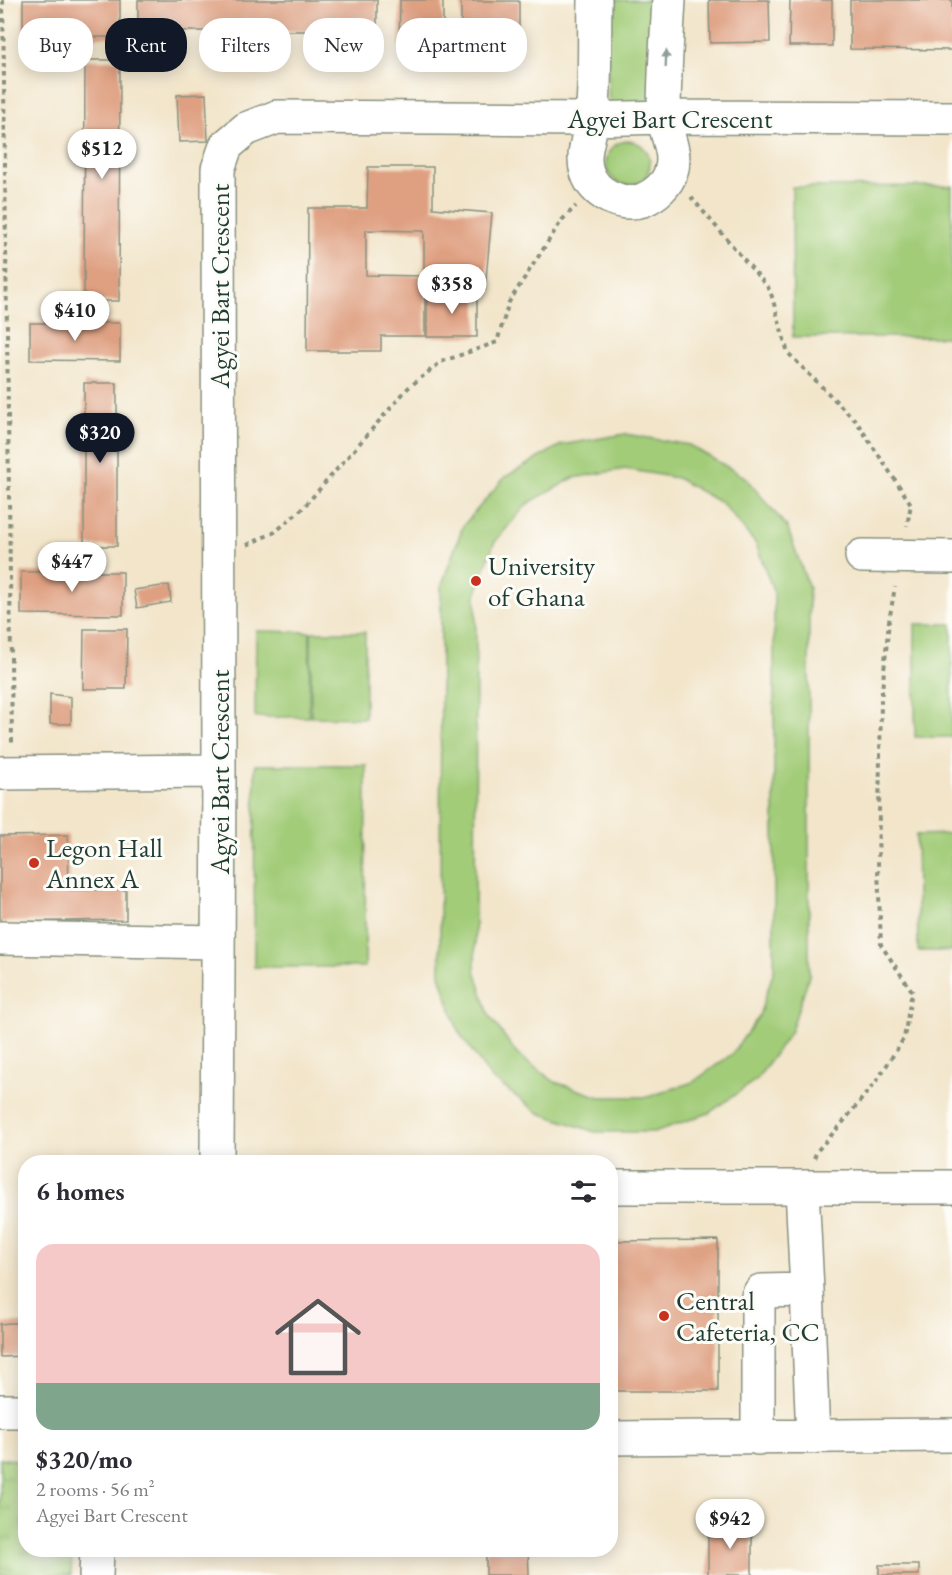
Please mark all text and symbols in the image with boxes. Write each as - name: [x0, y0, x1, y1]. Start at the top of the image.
- chip: Buy: [18, 18, 93, 72]
- chip: Rent: [105, 18, 187, 72]
- chip: Filters: [199, 18, 291, 72]
- chip: New: [303, 18, 384, 72]
- chip: Apartment: [396, 18, 527, 72]
- one-way arrow: [662, 49, 671, 68]
- street label: Agyei Bart Crescent: [567, 101, 773, 136]
- pin: $512: [66, 129, 138, 180]
- text: $512: [82, 135, 122, 161]
- street label: Agyei Bart Crescent: [202, 183, 237, 389]
- pin: $358: [416, 264, 488, 315]
- text: $358: [432, 270, 472, 296]
- pin: $410: [39, 291, 111, 342]
- text: $410: [55, 297, 95, 323]
- pin: $320: [64, 413, 136, 464]
- text: $320: [80, 419, 120, 445]
- pin: $447: [36, 542, 108, 593]
- text: $447: [52, 548, 92, 574]
- place label: University of Ghana: [488, 548, 595, 614]
- marker: University of Ghana: [469, 574, 483, 588]
- street label: Agyei Bart Crescent: [202, 669, 237, 875]
- place label: Legon Hall Annex A: [45, 830, 163, 896]
- marker: Legon Hall Annex A: [27, 856, 41, 870]
- text: 6 homes: [36, 1174, 125, 1208]
- icon: filters: [567, 1175, 600, 1208]
- icon: home: [264, 1283, 372, 1391]
- place label: Central Cafeteria, CC: [676, 1283, 820, 1349]
- marker: Central Cafeteria, CC: [657, 1309, 671, 1323]
- text: $320/mo: [36, 1442, 132, 1476]
- text: 2 rooms · 56 m²: [36, 1476, 155, 1502]
- pin: $942: [694, 1499, 766, 1550]
- text: Agyei Bart Crescent: [36, 1502, 188, 1528]
- text: $942: [710, 1505, 750, 1531]

